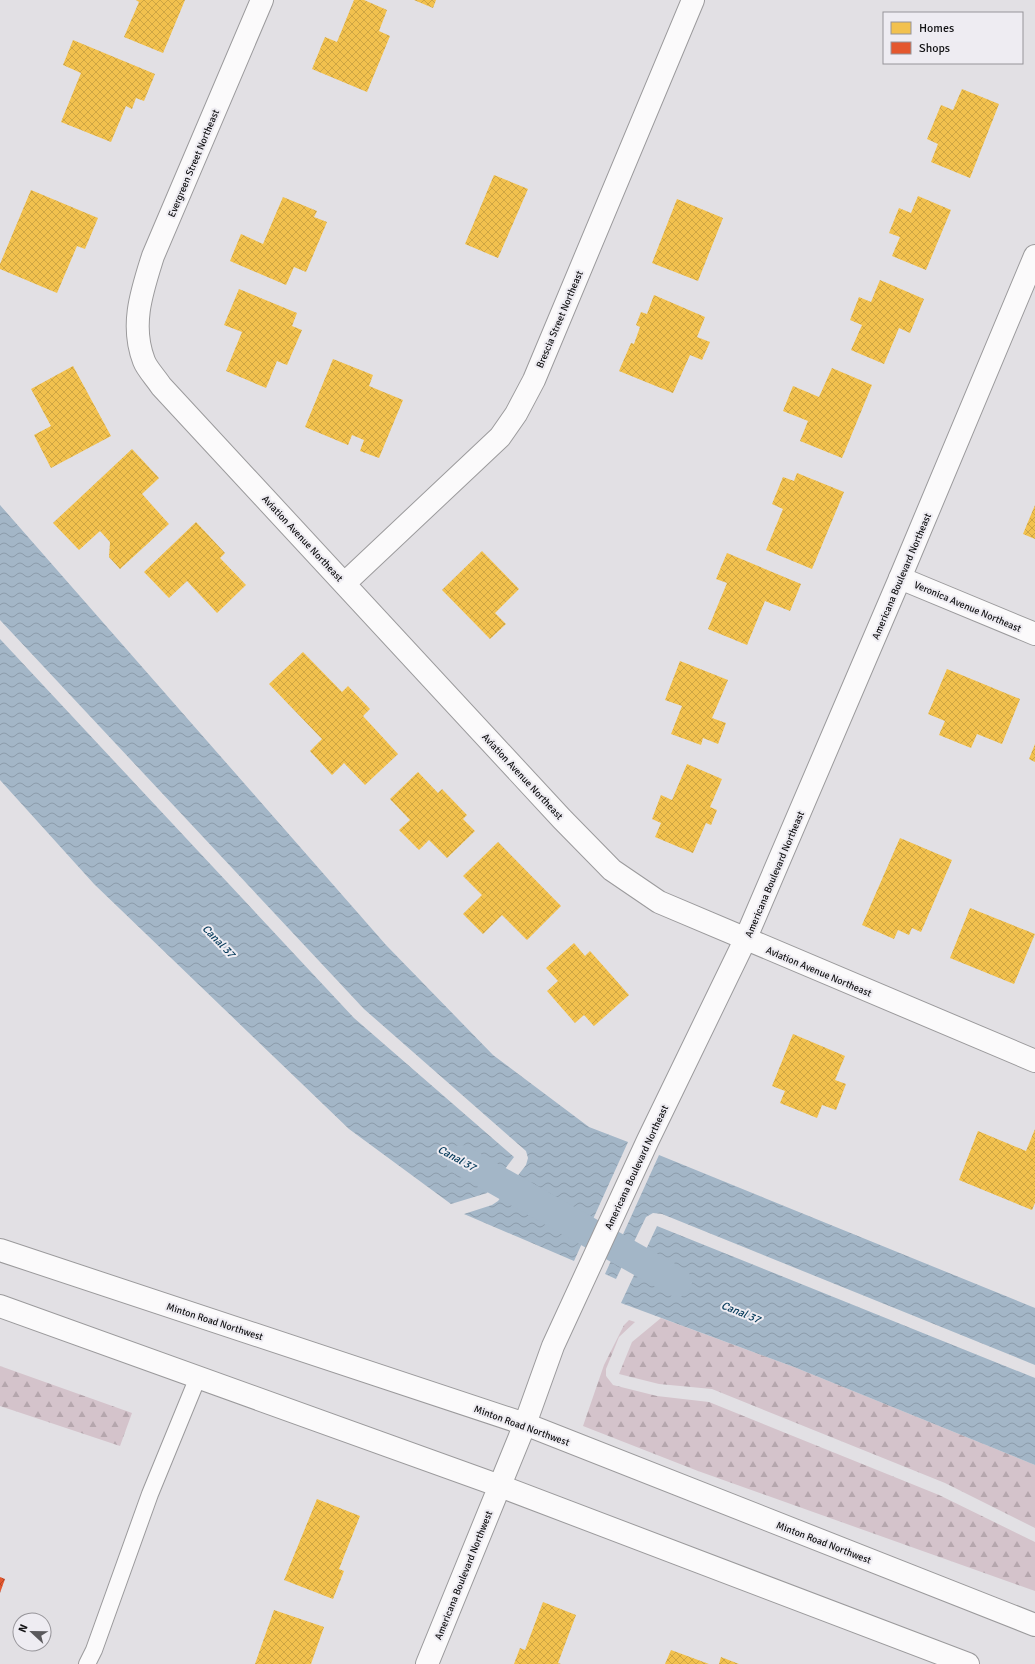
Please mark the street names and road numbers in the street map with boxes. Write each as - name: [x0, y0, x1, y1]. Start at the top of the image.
- street label: Evergreen Street Northeast: [166, 107, 222, 219]
- street label: Brescia Street Northeast: [534, 268, 586, 370]
- street label: Aviation Avenue Northeast: [259, 493, 346, 585]
- street label: Americana Boulevard Northeast: [870, 511, 934, 641]
- street label: Veronica Avenue Northeast: [912, 579, 1023, 635]
- street label: Aviation Avenue Northeast: [479, 731, 566, 823]
- street label: Americana Boulevard Northeast: [743, 809, 807, 939]
- street label: Aviation Avenue Northeast: [764, 944, 874, 1000]
- street label: Americana Boulevard Northeast: [603, 1103, 671, 1232]
- street label: Minton Road Northwest: [165, 1301, 265, 1343]
- street label: Minton Road Northwest: [472, 1403, 572, 1449]
- street label: Americana Boulevard Northwest: [433, 1509, 496, 1642]
- street label: Minton Road Northwest: [774, 1519, 873, 1567]

